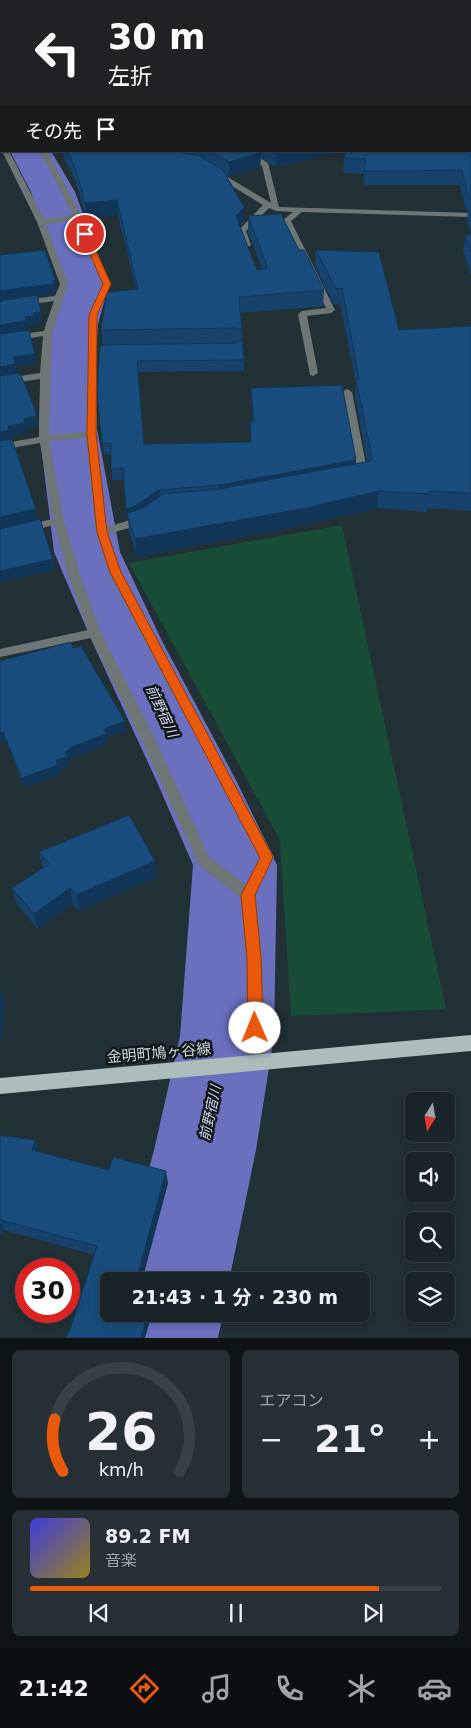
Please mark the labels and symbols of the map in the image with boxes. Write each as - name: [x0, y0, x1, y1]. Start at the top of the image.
- pin: [64, 213, 106, 255]
- water label: 前野宿川: [143, 682, 182, 742]
- position arrow: [228, 1001, 280, 1053]
- street label: 金明町鳩ヶ谷線: [106, 1039, 212, 1067]
- water label: 前野宿川: [196, 1082, 224, 1142]
- north arrow: [405, 1092, 455, 1142]
- speed limit sign: 30: [15, 1258, 80, 1323]

